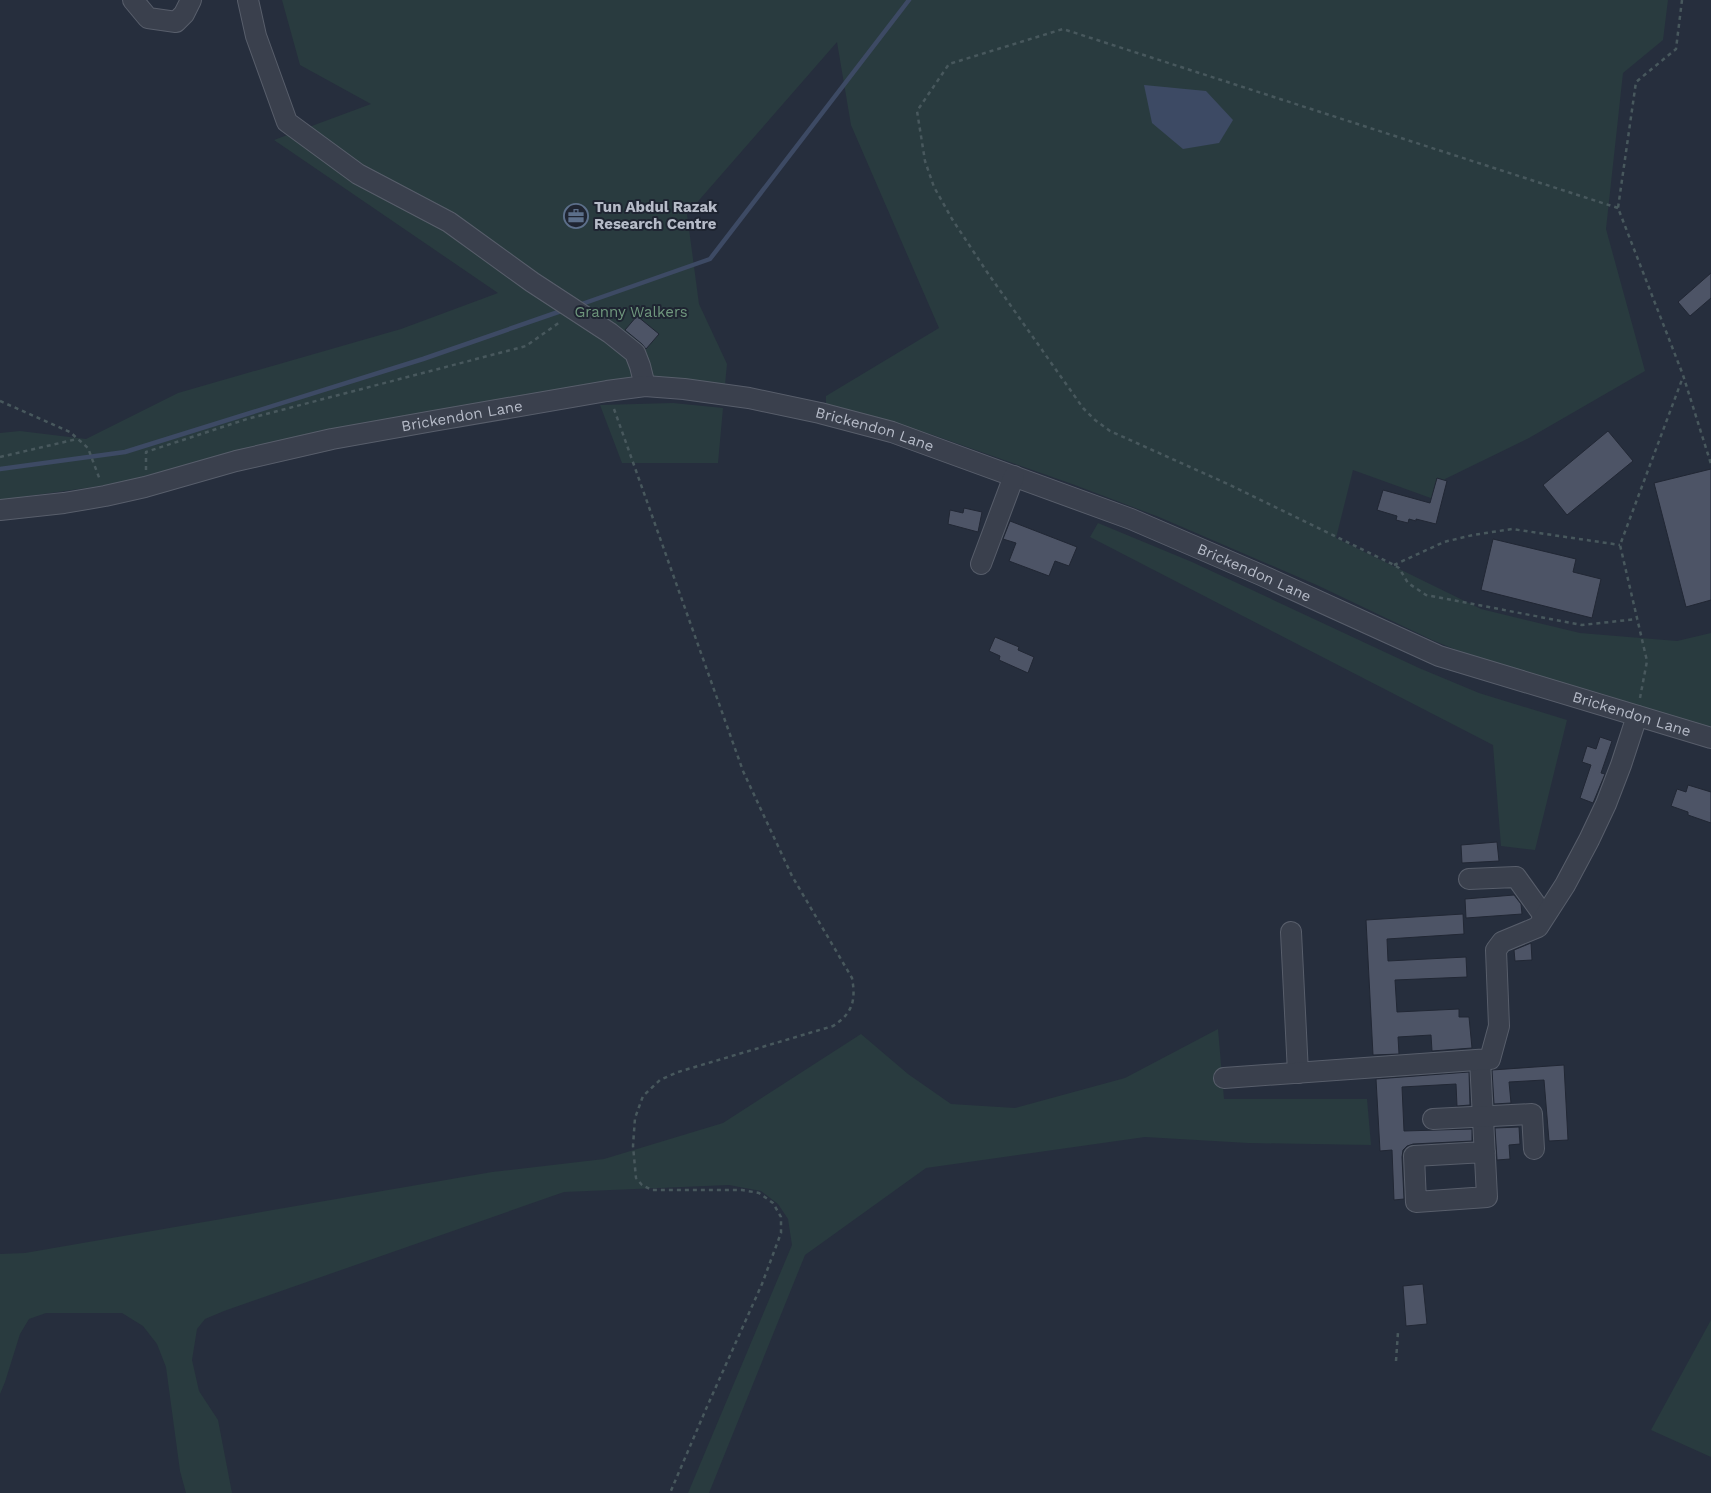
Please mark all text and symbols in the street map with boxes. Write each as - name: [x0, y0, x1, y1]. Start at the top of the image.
- place label: Tun Abdul Razak Research Centre: [594, 198, 718, 233]
- office icon: Tun Abdul Razak Research Centre: [563, 203, 589, 229]
- park label: Granny Walkers: [574, 303, 688, 321]
- street label: Brickendon Lane: [400, 397, 524, 435]
- street label: Brickendon Lane: [814, 403, 936, 456]
- street label: Brickendon Lane: [1194, 540, 1314, 606]
- street label: Brickendon Lane: [1570, 688, 1693, 740]

